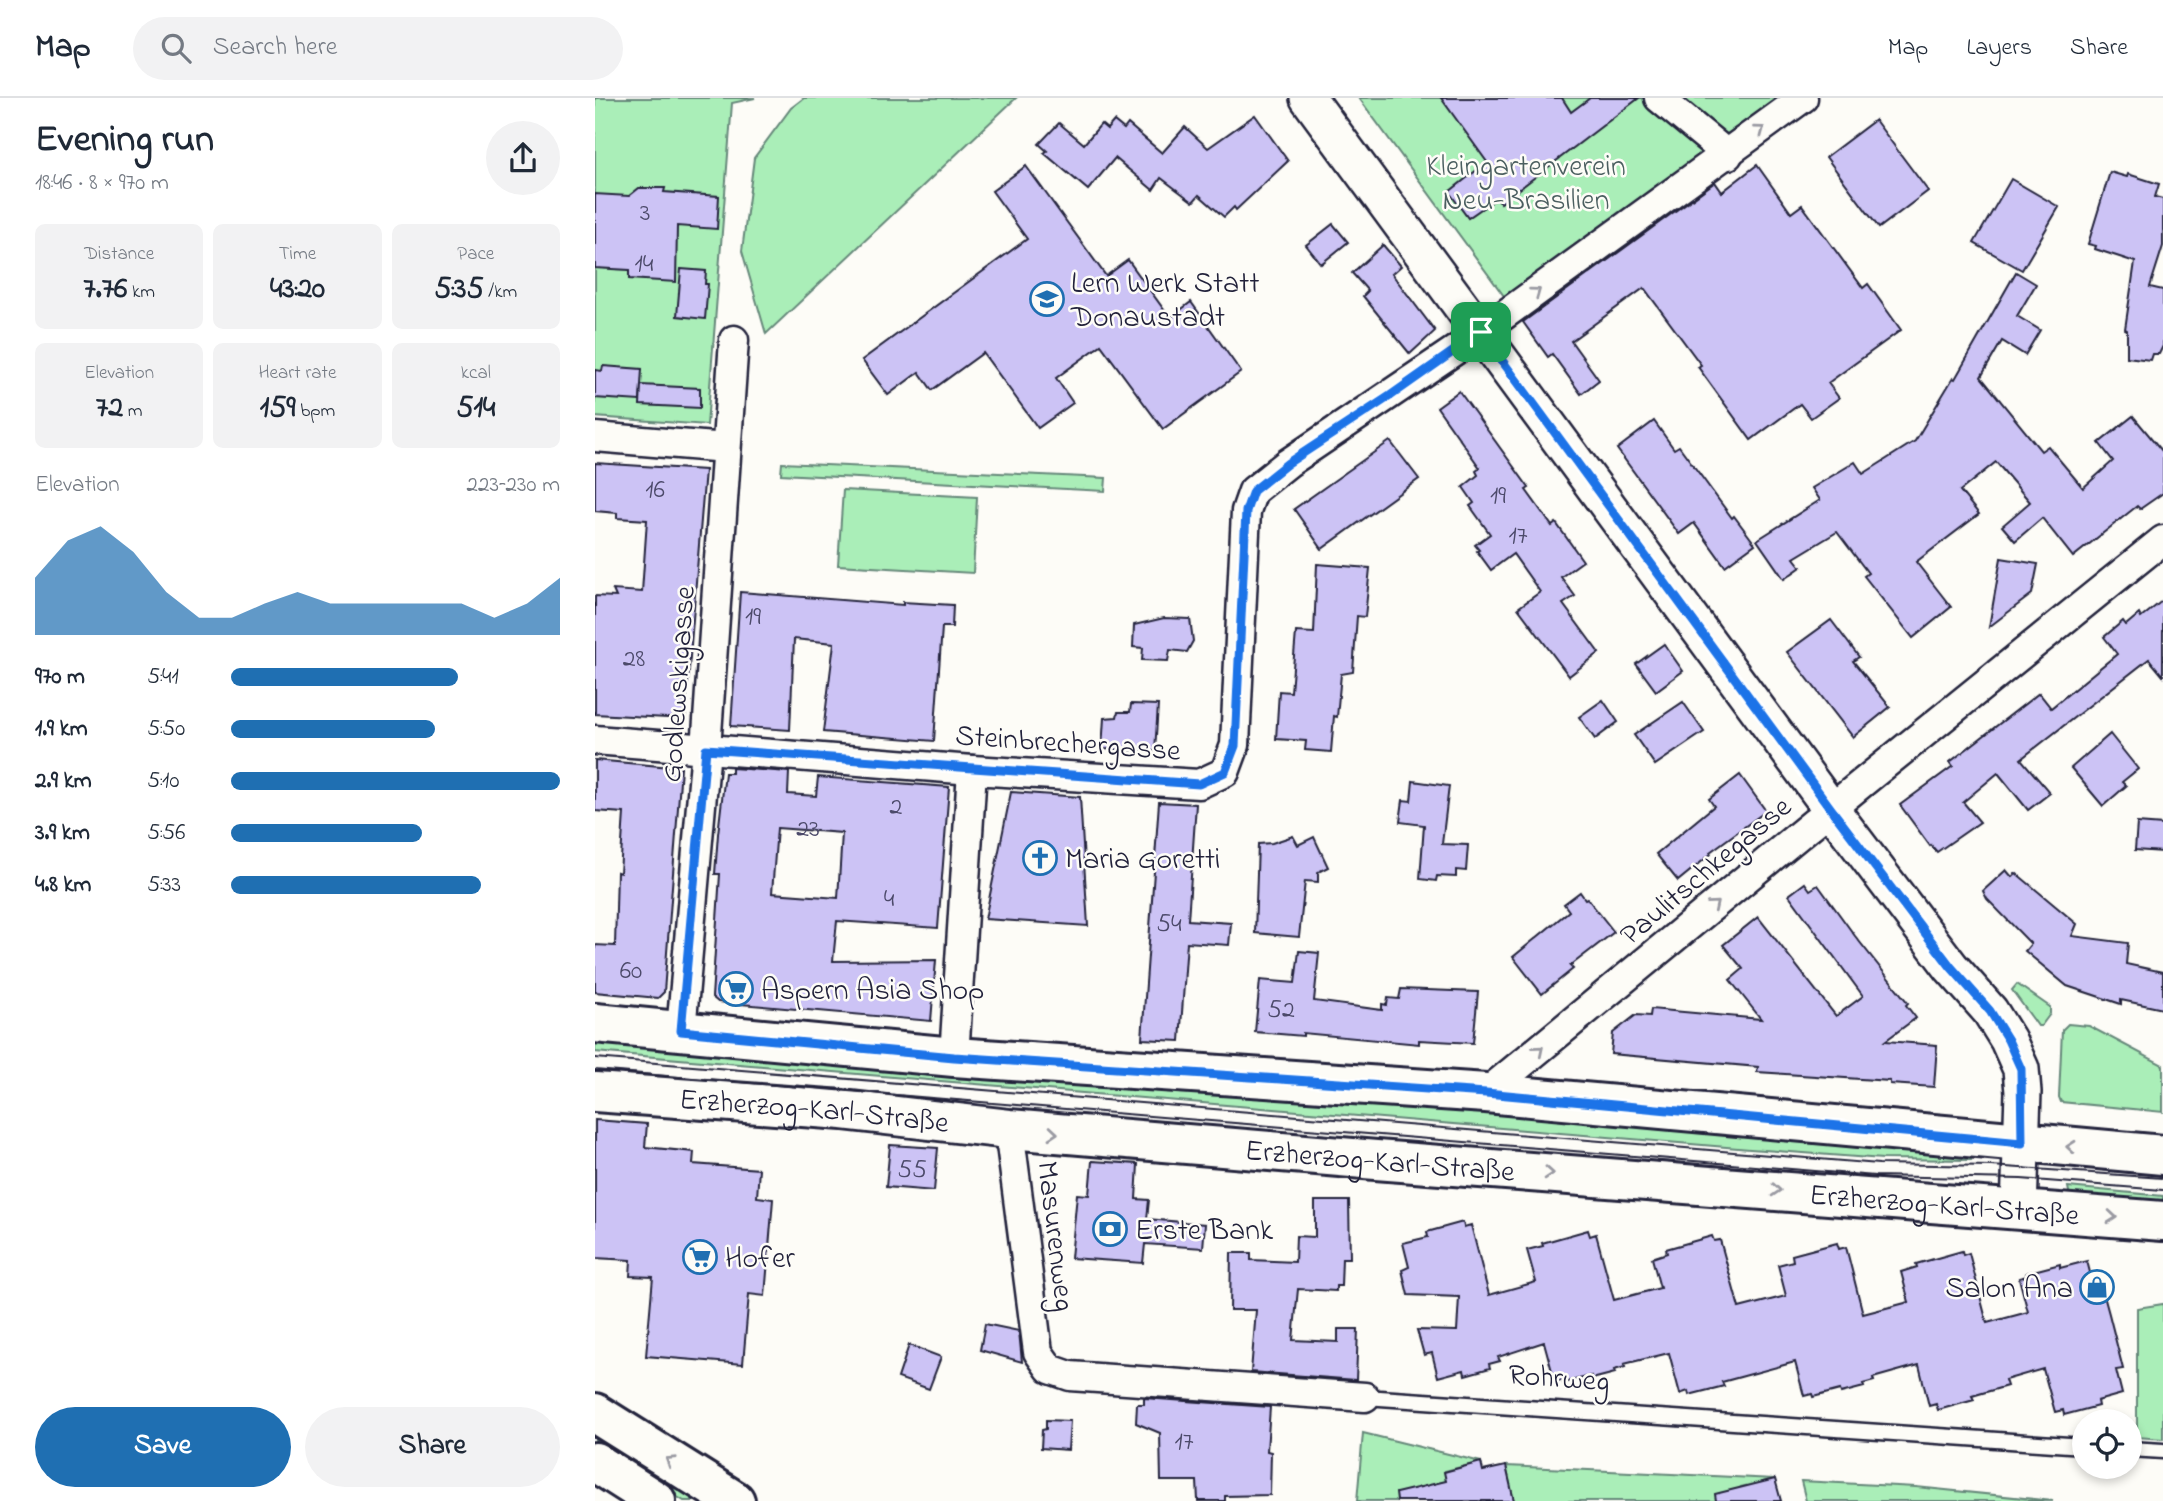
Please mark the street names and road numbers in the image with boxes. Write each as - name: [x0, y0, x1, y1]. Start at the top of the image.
- street label: Godlewskigasse: [651, 584, 709, 784]
- street label: Steinbrechergasse: [954, 715, 1182, 775]
- street label: Paulitschkegasse: [1611, 787, 1803, 957]
- street label: Erzherzog-Karl-Straße: [678, 1079, 952, 1147]
- street label: Erzherzog-Karl-Straße: [1243, 1130, 1517, 1196]
- street label: Masurenweg: [1023, 1159, 1085, 1314]
- street label: Erzherzog-Karl-Straße: [1808, 1175, 2081, 1239]
- street label: Rohrweg: [1507, 1355, 1611, 1405]

